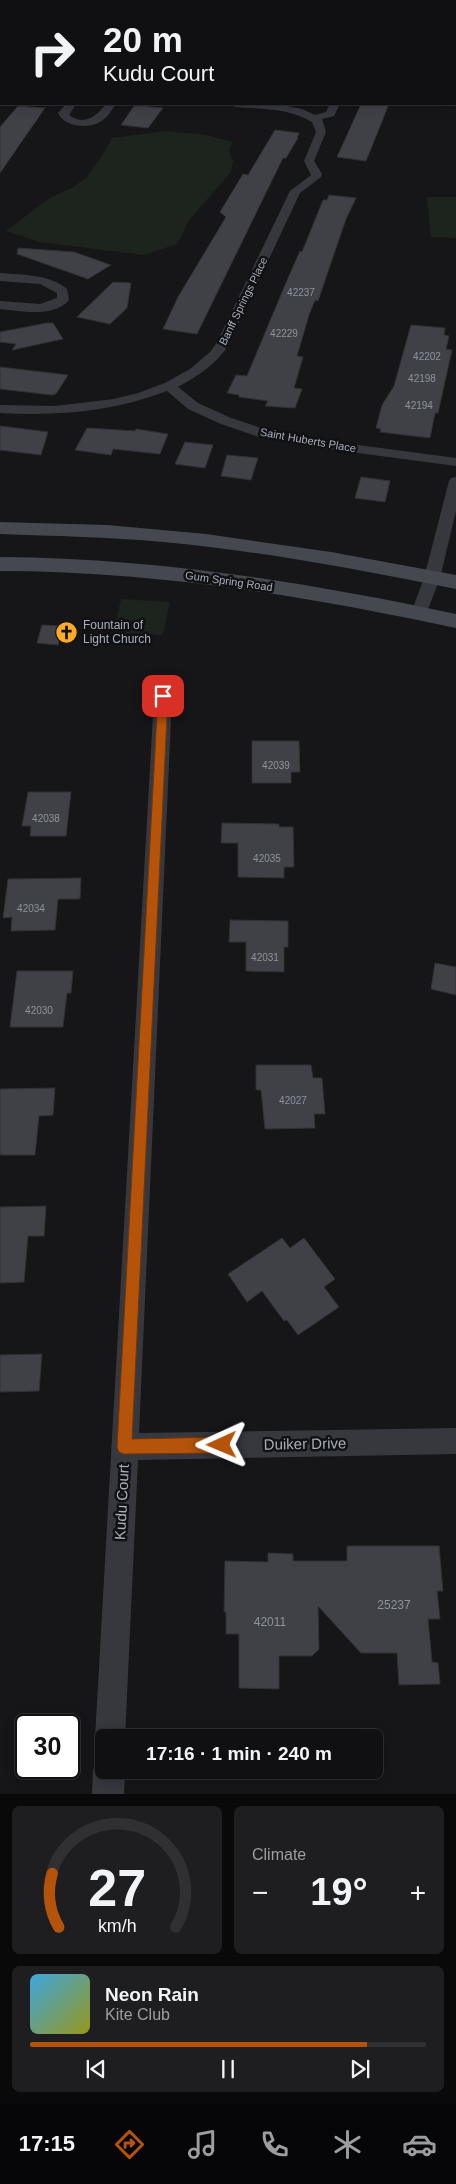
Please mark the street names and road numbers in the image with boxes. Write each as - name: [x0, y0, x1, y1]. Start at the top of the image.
- street label: Banff Springs Place: [216, 255, 270, 347]
- street label: Saint Huberts Place: [259, 426, 357, 454]
- street label: Gum Spring Road: [185, 569, 273, 593]
- street label: Duiker Drive: [264, 1434, 346, 1453]
- street label: Kudu Court: [111, 1463, 132, 1540]

